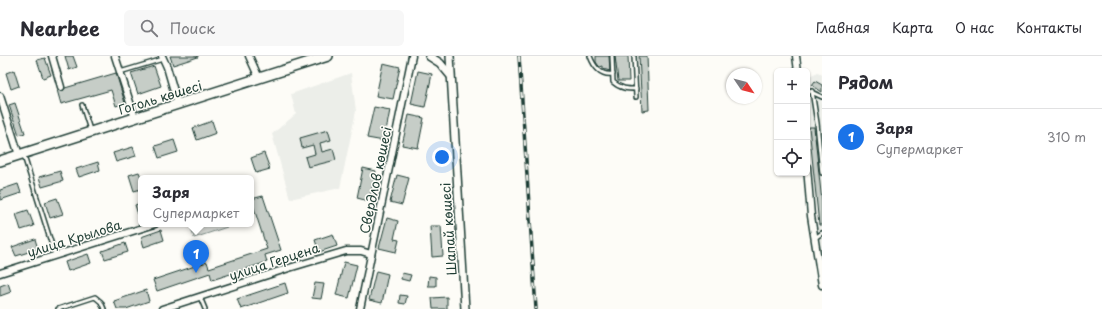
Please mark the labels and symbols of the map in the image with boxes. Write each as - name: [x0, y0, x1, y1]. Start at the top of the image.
- north arrow: [726, 68, 762, 104]
- street label: Гоголь көшесі: [116, 75, 204, 119]
- street label: Свердлов көшесі: [354, 125, 396, 235]
- your location: [432, 147, 452, 167]
- street label: Шапай көшесі: [435, 182, 461, 276]
- street label: улица Крылова: [25, 214, 124, 261]
- street label: улица Герцена: [226, 237, 322, 285]
- pin: 1: [183, 240, 209, 273]

